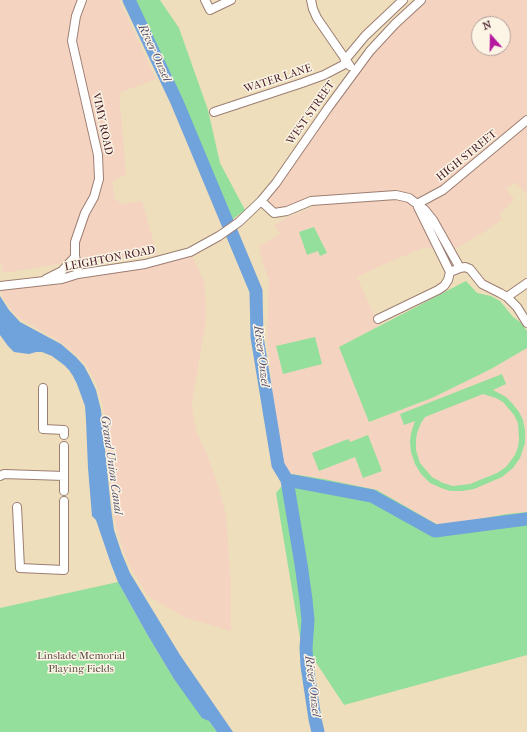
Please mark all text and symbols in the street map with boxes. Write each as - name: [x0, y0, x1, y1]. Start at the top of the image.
- north arrow: [471, 16, 511, 56]
- text: N: [481, 18, 493, 33]
- water label: River Ouzel: [135, 22, 173, 84]
- street label: WATER LANE: [242, 62, 314, 96]
- street label: WEST STREET: [284, 79, 338, 147]
- street label: VIMY ROAD: [89, 92, 115, 156]
- street label: HIGH STREET: [434, 128, 500, 184]
- street label: LEIGHTON ROAD: [63, 244, 157, 274]
- water label: River Ouzel: [250, 325, 272, 387]
- water label: Grand Union Canal: [97, 415, 125, 515]
- park label: Linslade Memorial Playing Fields: [37, 649, 125, 675]
- water label: River Ouzel: [301, 655, 323, 717]

